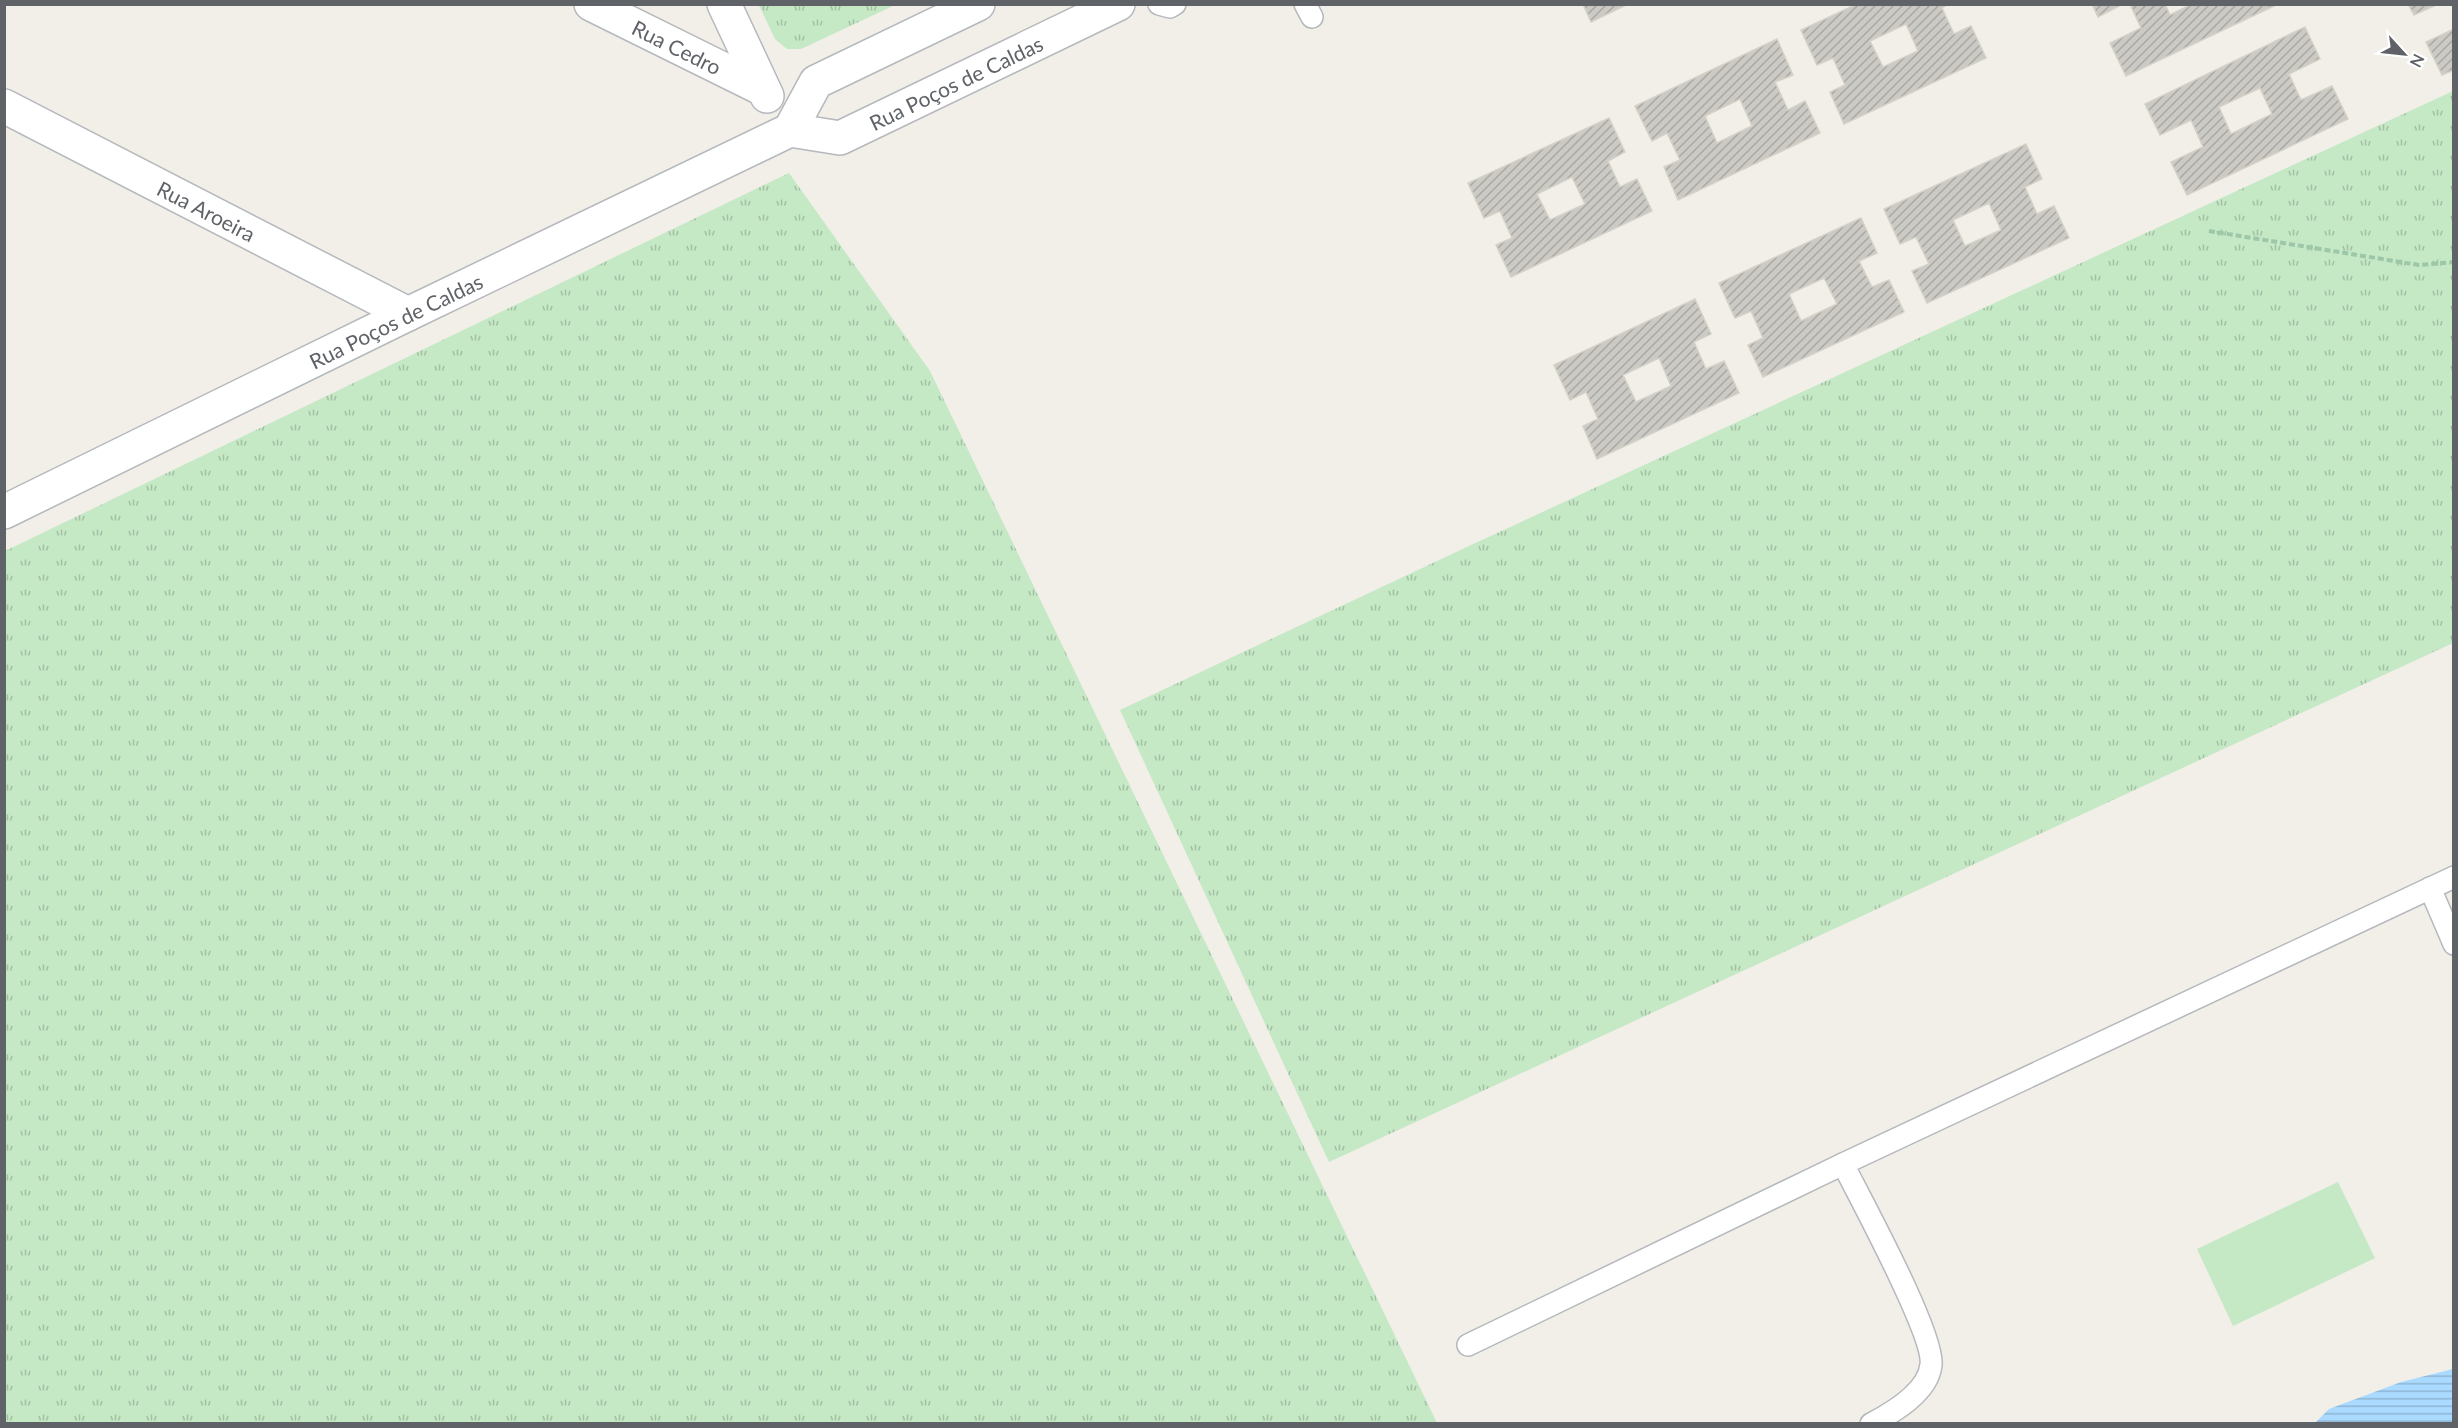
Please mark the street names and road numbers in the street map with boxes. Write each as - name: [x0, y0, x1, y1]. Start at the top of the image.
- street label: Rua Cedro: [628, 14, 726, 79]
- street label: Rua Poços de Caldas: [865, 30, 1046, 135]
- street label: Rua Aroeira: [153, 175, 260, 246]
- street label: Rua Poços de Caldas: [305, 268, 486, 373]

